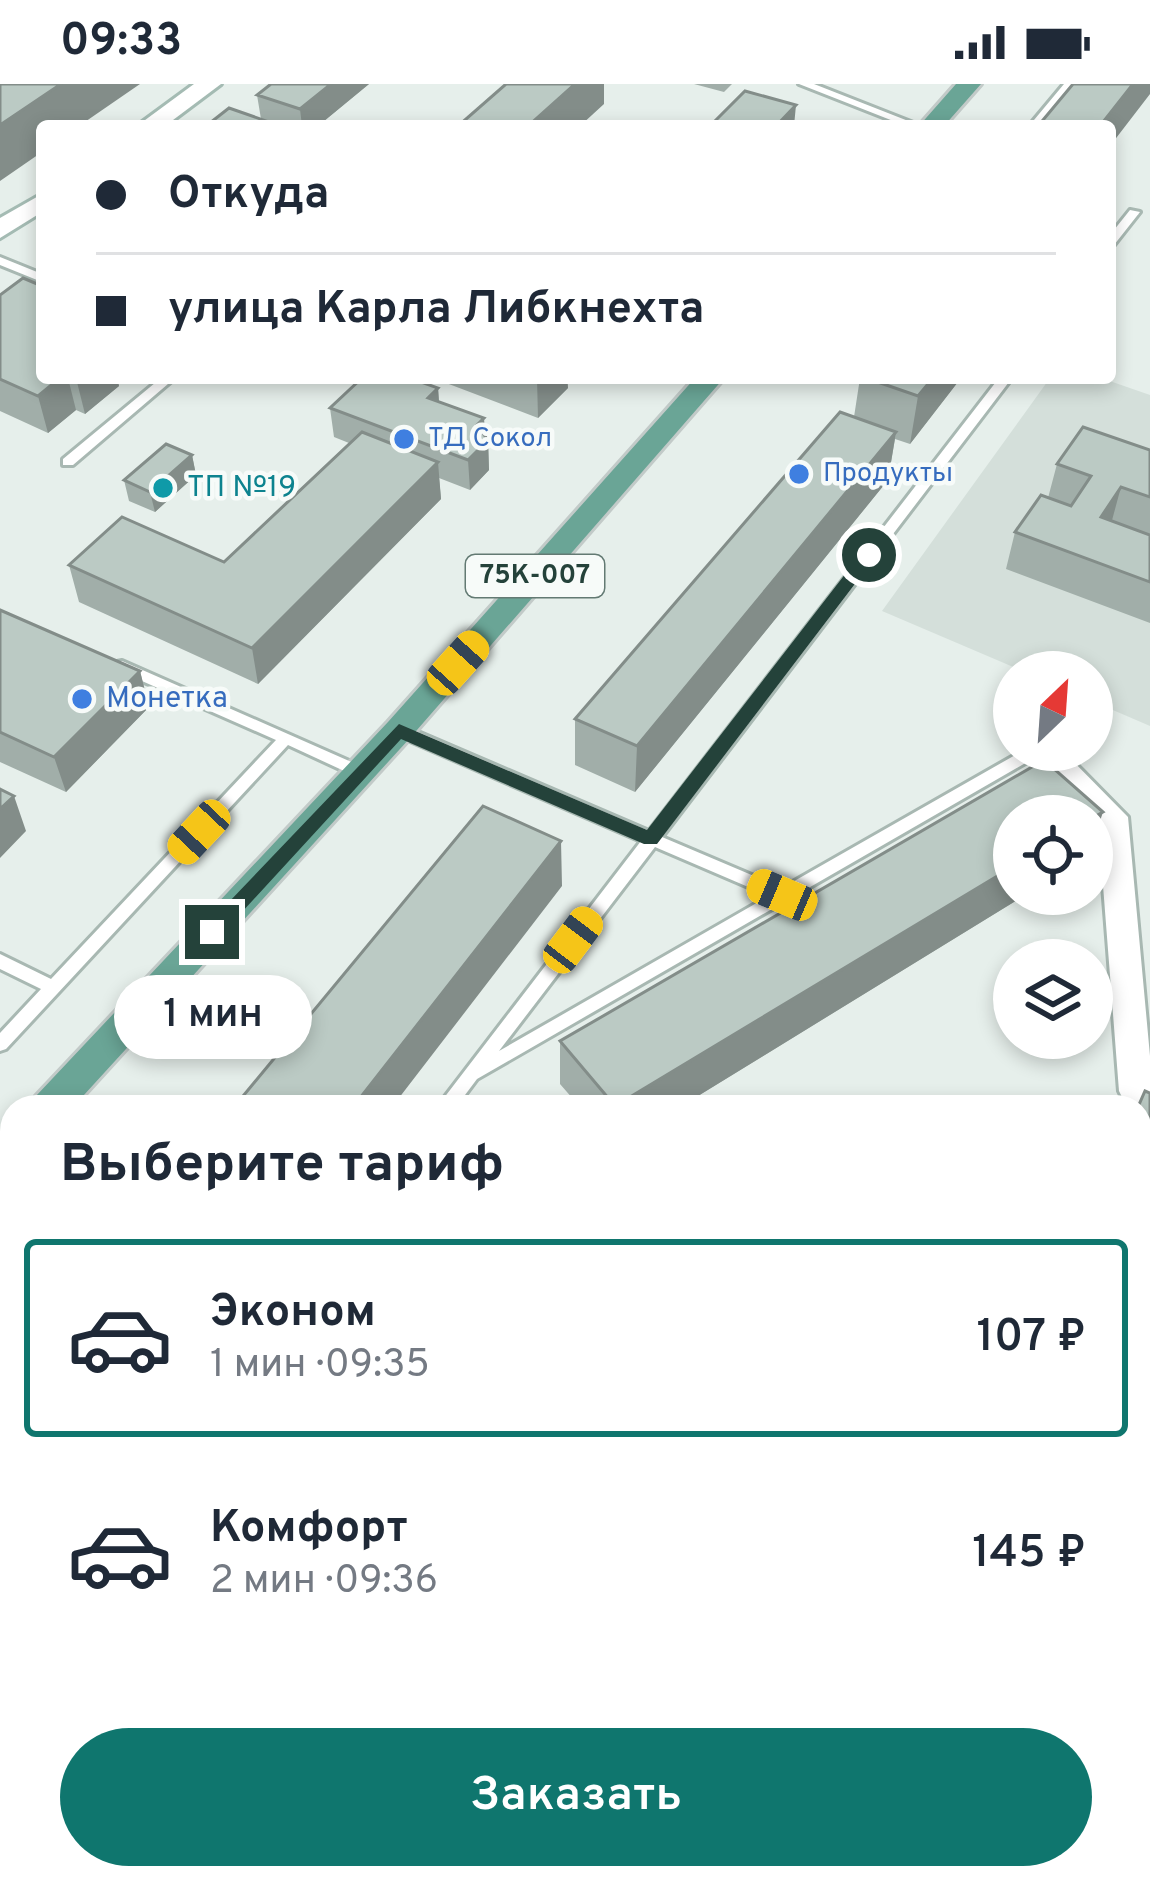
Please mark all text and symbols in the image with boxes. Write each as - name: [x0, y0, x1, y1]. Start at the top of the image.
- text: 09:33: [60, 14, 182, 71]
- text: Откуда: [168, 167, 329, 224]
- text: улица Карла Либкнехта: [168, 282, 704, 339]
- place label: ТД Сокол: [428, 422, 552, 456]
- marker: ТД Сокол: [391, 426, 417, 452]
- place label: Продукты: [823, 457, 953, 491]
- marker: Продукты: [786, 461, 812, 487]
- place label: ТП №19: [187, 470, 296, 507]
- marker: ТП №19: [150, 475, 176, 501]
- route start: [842, 528, 896, 582]
- road number: 75К-007: [466, 555, 604, 597]
- car: [421, 624, 495, 702]
- north arrow: [993, 651, 1113, 771]
- map controls: [993, 651, 1113, 1059]
- place label: Монетка: [106, 681, 228, 718]
- marker: Монетка: [69, 686, 95, 712]
- car: [161, 793, 237, 871]
- button: locate: [993, 795, 1113, 915]
- car: [742, 864, 822, 926]
- car: [537, 900, 609, 980]
- route end: [185, 905, 239, 959]
- button: layers: [993, 939, 1113, 1059]
- callout: 1 мин: [113, 974, 311, 1058]
- text: 1 мин: [163, 992, 263, 1041]
- text: Выберите тариф: [60, 1132, 504, 1201]
- icon: car: [66, 1284, 174, 1392]
- text: Эконом: [210, 1285, 376, 1342]
- text: 107 ₽: [976, 1310, 1086, 1367]
- text: 1 мин · 09:35: [210, 1342, 430, 1391]
- icon: car: [66, 1500, 174, 1608]
- text: Комфорт: [210, 1501, 408, 1558]
- text: 145 ₽: [972, 1526, 1086, 1583]
- text: 2 мин · 09:36: [210, 1558, 438, 1607]
- button: Заказать: [60, 1728, 1092, 1866]

